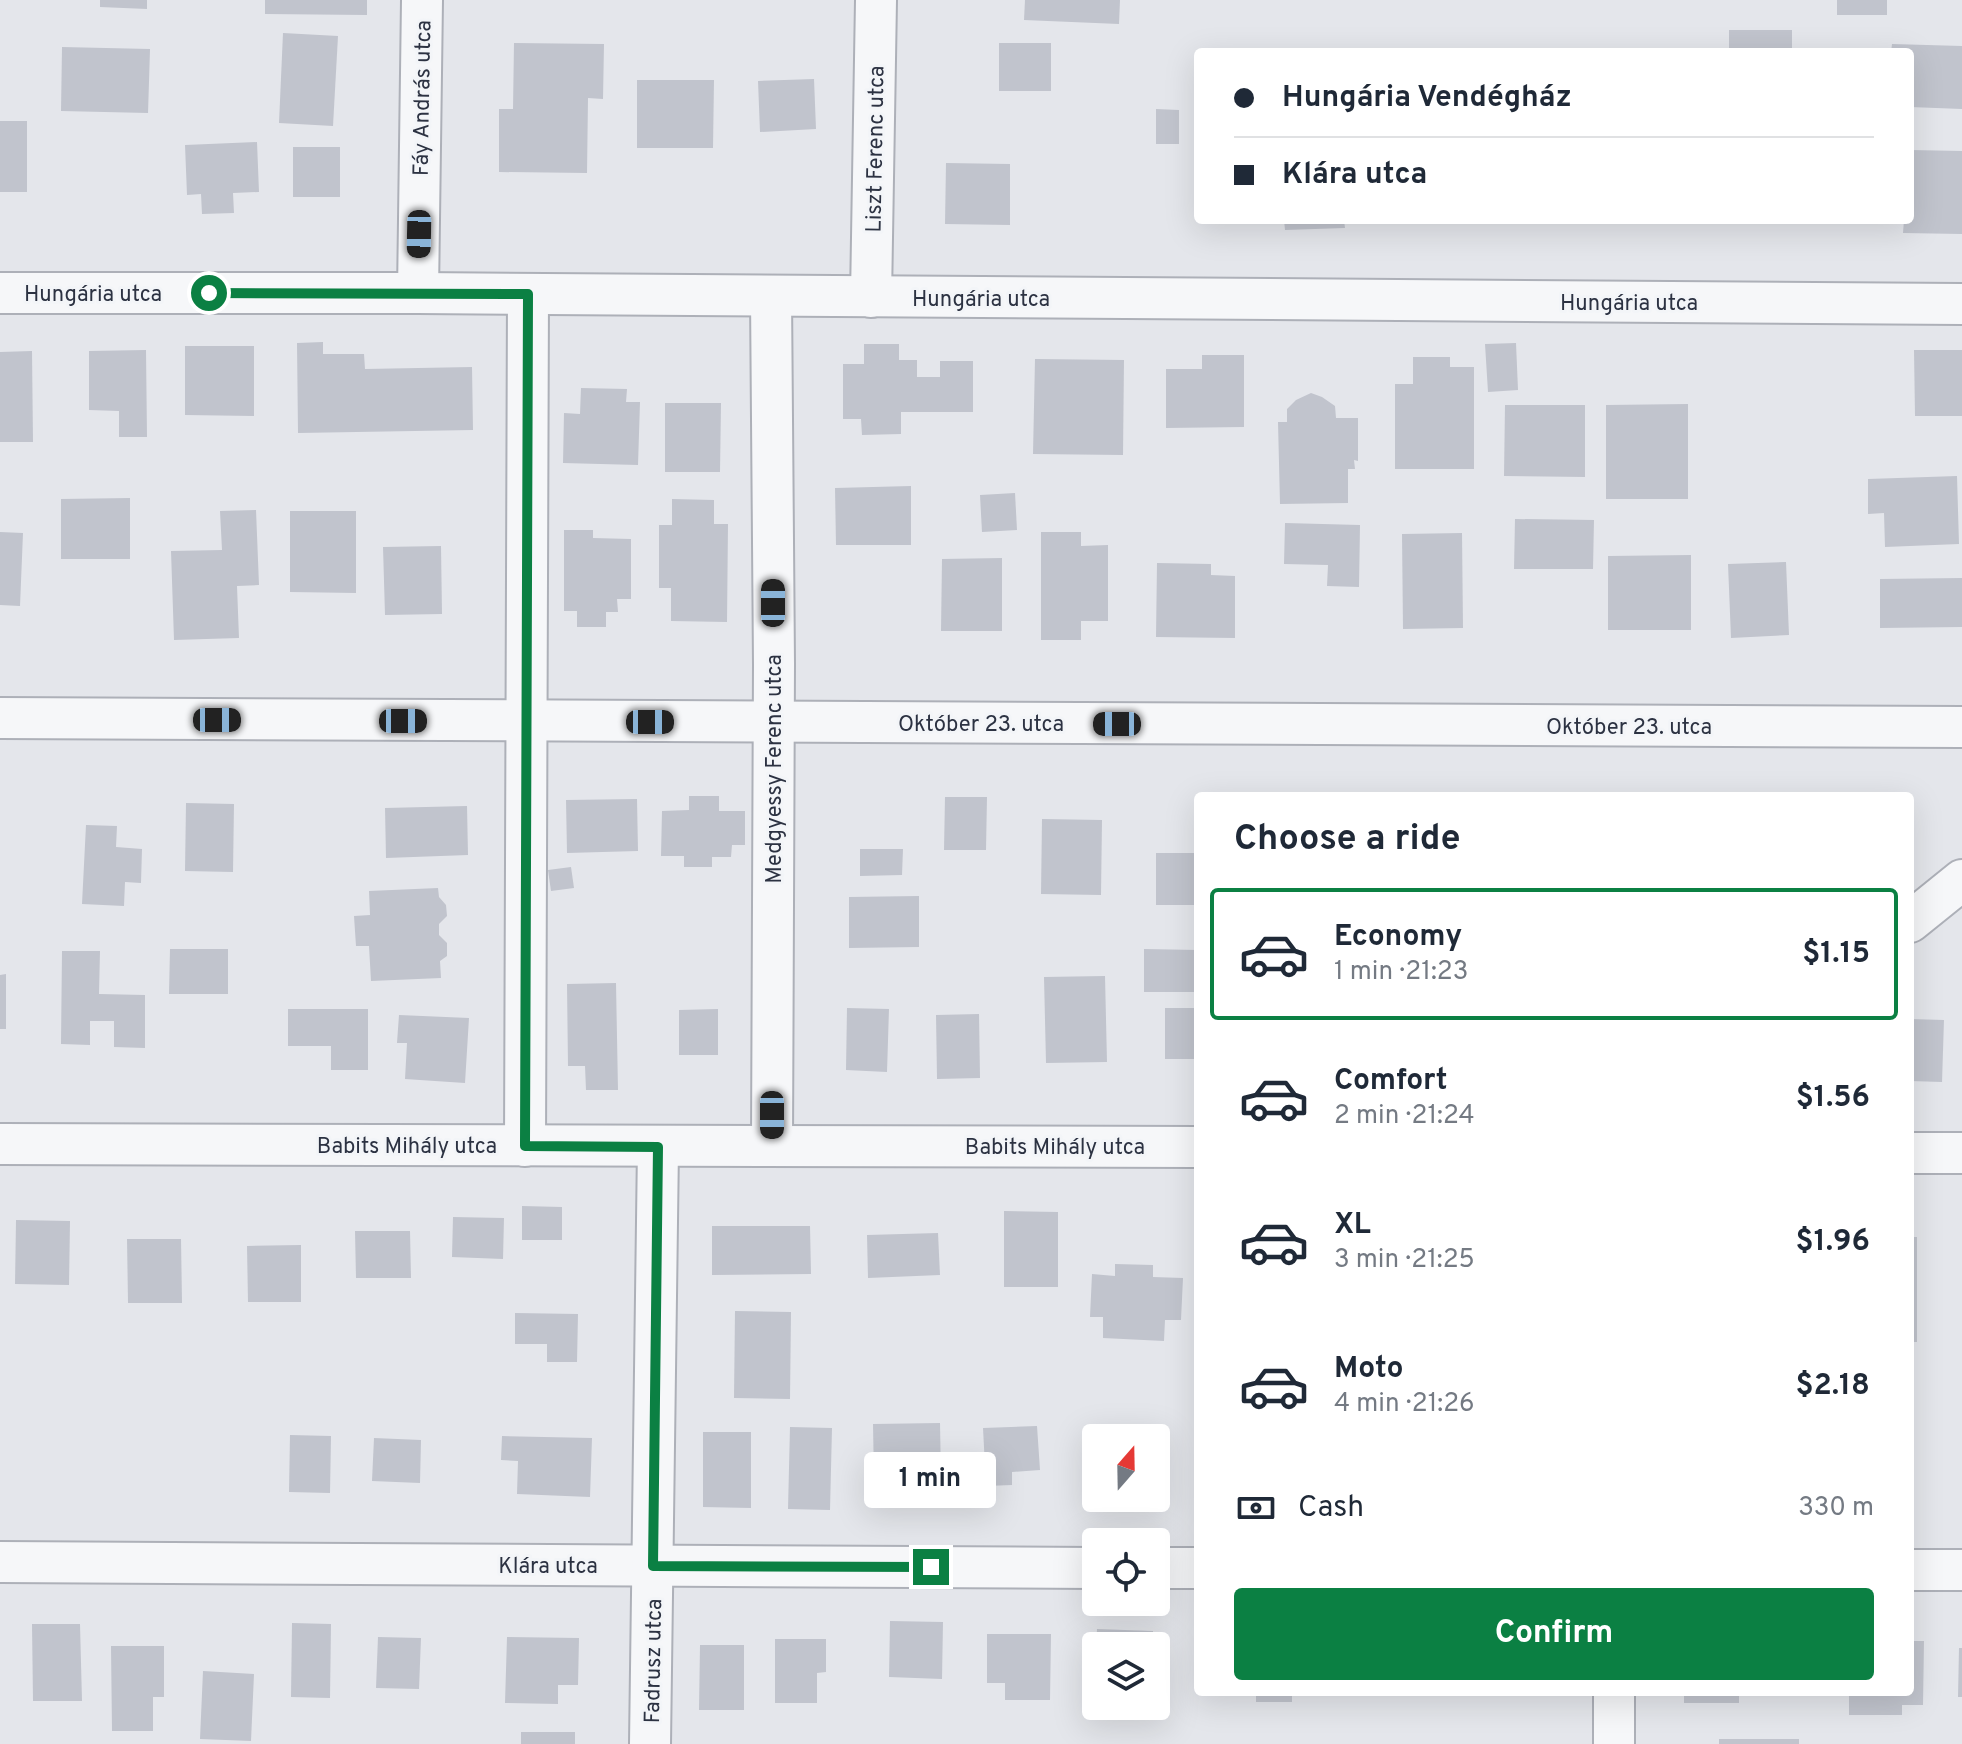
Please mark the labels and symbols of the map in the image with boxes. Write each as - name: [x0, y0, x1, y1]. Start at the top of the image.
- street label: Fáy András utca: [409, 20, 438, 176]
- street label: Liszt Ferenc utca: [862, 65, 891, 233]
- car: [407, 210, 431, 258]
- route start: [191, 275, 227, 311]
- street label: Hungária utca: [24, 282, 162, 309]
- street label: Hungária utca: [912, 287, 1050, 314]
- street label: Hungária utca: [1560, 291, 1698, 318]
- car: [761, 579, 785, 627]
- street label: Medgyessy Ferenc utca: [762, 654, 789, 884]
- car: [193, 708, 241, 732]
- car: [379, 709, 427, 733]
- car: [626, 710, 674, 734]
- street label: Október 23. utca: [898, 712, 1064, 739]
- car: [1093, 712, 1141, 736]
- street label: Október 23. utca: [1546, 715, 1712, 742]
- car: [760, 1091, 784, 1139]
- street label: Babits Mihály utca: [317, 1134, 497, 1161]
- street label: Babits Mihály utca: [965, 1135, 1145, 1162]
- north arrow: [1082, 1424, 1170, 1512]
- callout: 1 min: [865, 1451, 997, 1507]
- route end: [913, 1549, 949, 1585]
- street label: Klára utca: [498, 1554, 598, 1581]
- street label: Fadrusz utca: [640, 1598, 669, 1724]

